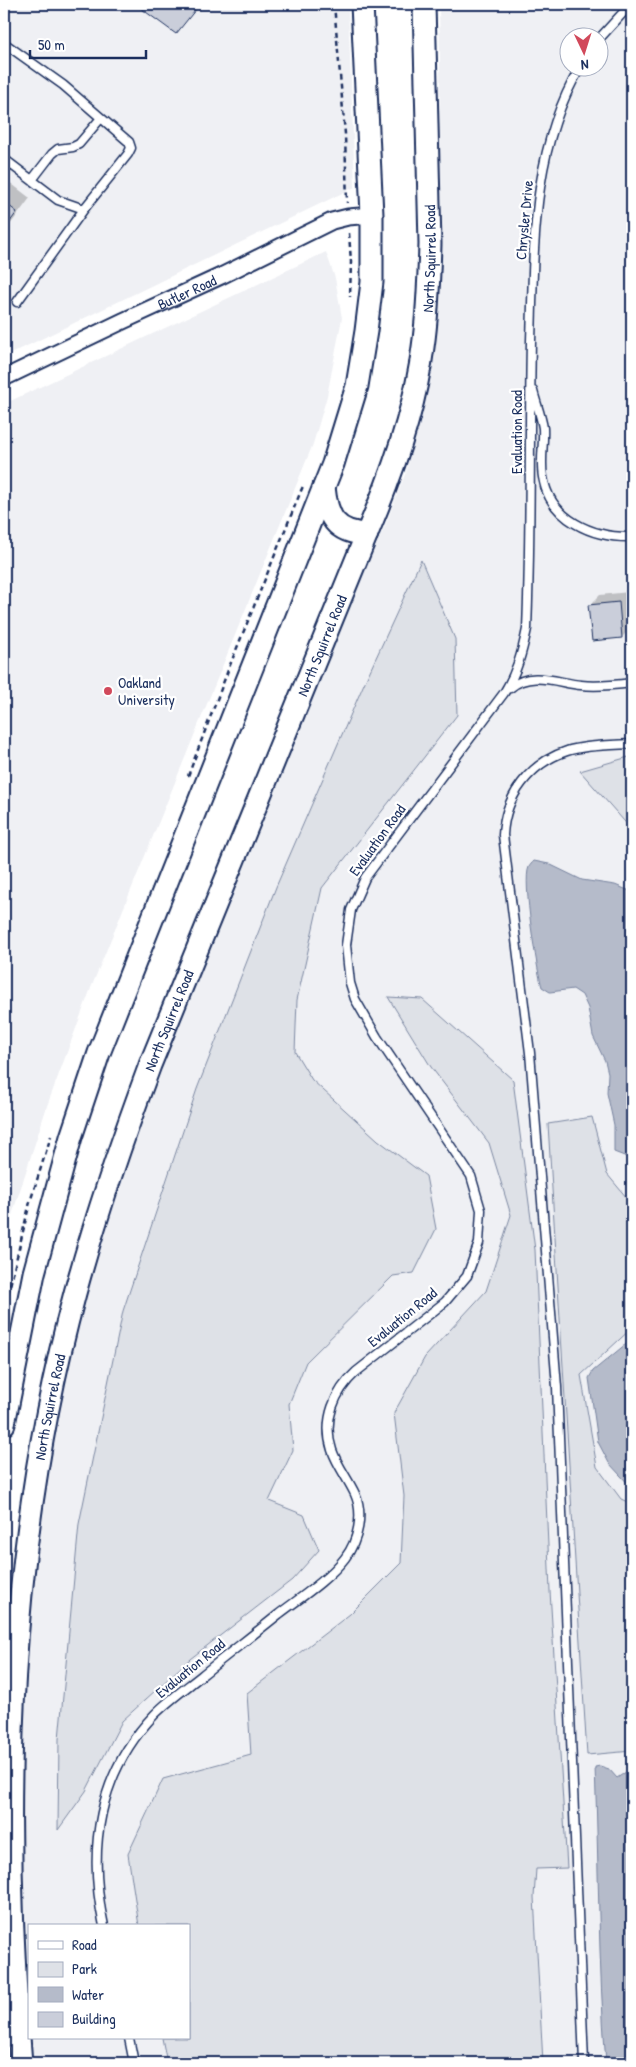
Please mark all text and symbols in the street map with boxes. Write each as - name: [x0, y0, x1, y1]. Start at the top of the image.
- scale bar: [30, 28, 146, 60]
- north arrow: [558, 28, 608, 78]
- text: 50 m: [38, 34, 65, 55]
- text: N: [580, 56, 589, 75]
- street label: Chrysler Drive: [510, 179, 538, 261]
- street label: North Squirrel Road: [416, 204, 441, 313]
- street label: Butler Road: [154, 269, 220, 314]
- street label: Evaluation Road: [506, 390, 527, 474]
- street label: North Squirrel Road: [291, 592, 351, 699]
- place label: Oakland University: [118, 672, 175, 710]
- marker: Oakland University: [102, 685, 114, 697]
- street label: Evaluation Road: [344, 800, 410, 880]
- street label: North Squirrel Road: [138, 967, 198, 1074]
- street label: Evaluation Road: [363, 1282, 441, 1352]
- street label: North Squirrel Road: [28, 1352, 70, 1461]
- street label: Evaluation Road: [151, 1633, 229, 1703]
- legend: [28, 1924, 190, 2040]
- text: Road: [72, 1934, 97, 1955]
- text: Park: [72, 1958, 97, 1979]
- text: Water: [72, 1984, 104, 2005]
- text: Building: [72, 2008, 116, 2029]

